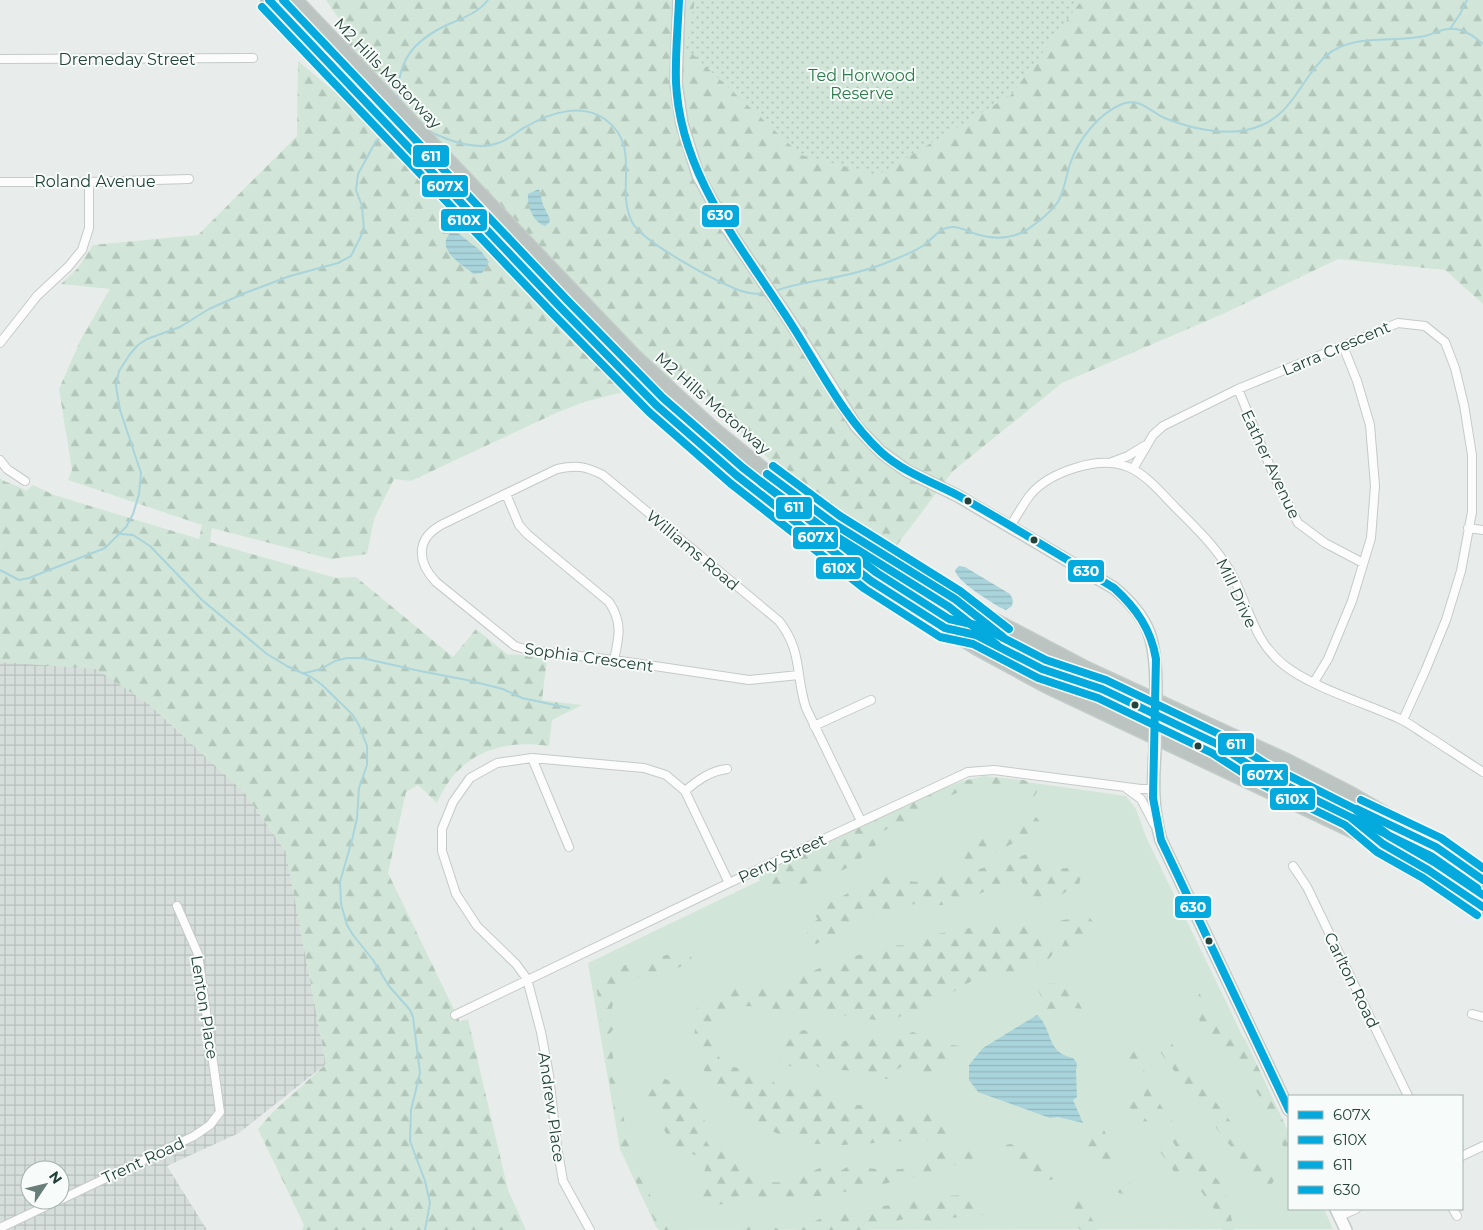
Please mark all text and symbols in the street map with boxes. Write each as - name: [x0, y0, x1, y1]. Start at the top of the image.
- street label: M2 Hills Motorway: [330, 14, 445, 133]
- street label: Dremeday Street: [59, 50, 196, 69]
- park label: Ted Horwood Reserve: [808, 66, 916, 103]
- line badge: 611: [412, 144, 450, 168]
- text: 611: [421, 147, 441, 165]
- street label: Roland Avenue: [34, 172, 156, 191]
- line badge: 607X: [421, 174, 469, 198]
- text: 607X: [426, 177, 464, 195]
- line badge: 630: [701, 204, 740, 228]
- text: 630: [707, 206, 733, 224]
- line badge: 610X: [440, 208, 488, 232]
- text: 610X: [447, 211, 481, 229]
- street label: Larra Crescent: [1279, 317, 1393, 380]
- street label: M2 Hills Motorway: [651, 348, 774, 459]
- street label: Eather Avenue: [1237, 407, 1304, 522]
- line badge: 611: [775, 496, 813, 520]
- unlabelled marker: [963, 496, 973, 506]
- text: 611: [784, 498, 804, 516]
- street label: Williams Road: [643, 506, 743, 595]
- line badge: 607X: [792, 526, 839, 550]
- text: 607X: [797, 528, 835, 546]
- unlabelled marker: [1029, 535, 1039, 545]
- line badge: 610X: [815, 556, 862, 580]
- street label: Mill Drive: [1212, 556, 1261, 631]
- text: 610X: [822, 559, 856, 577]
- line badge: 630: [1067, 559, 1105, 583]
- text: 630: [1073, 562, 1099, 580]
- street label: Sophia Crescent: [523, 639, 655, 676]
- unlabelled marker: [1130, 700, 1140, 710]
- line badge: 611: [1217, 732, 1255, 756]
- text: 611: [1226, 735, 1246, 753]
- unlabelled marker: [1193, 741, 1203, 751]
- line badge: 607X: [1241, 763, 1289, 787]
- text: 607X: [1246, 766, 1284, 784]
- line badge: 610X: [1269, 787, 1316, 811]
- text: 610X: [1275, 790, 1309, 808]
- street label: Perry Street: [735, 830, 830, 887]
- line badge: 630: [1174, 895, 1212, 919]
- text: 630: [1180, 898, 1206, 916]
- street label: Carlton Road: [1320, 929, 1383, 1031]
- unlabelled marker: [1204, 936, 1214, 946]
- street label: Lenton Place: [187, 954, 222, 1060]
- street label: Andrew Place: [534, 1051, 569, 1163]
- legend: [1288, 1095, 1463, 1210]
- text: 607X: [1333, 1105, 1371, 1124]
- text: 610X: [1333, 1130, 1367, 1149]
- street label: Trent Road: [99, 1133, 187, 1188]
- text: 611: [1333, 1155, 1353, 1174]
- north arrow: [20, 1160, 70, 1210]
- text: N: [45, 1168, 66, 1187]
- text: 630: [1333, 1180, 1361, 1199]

